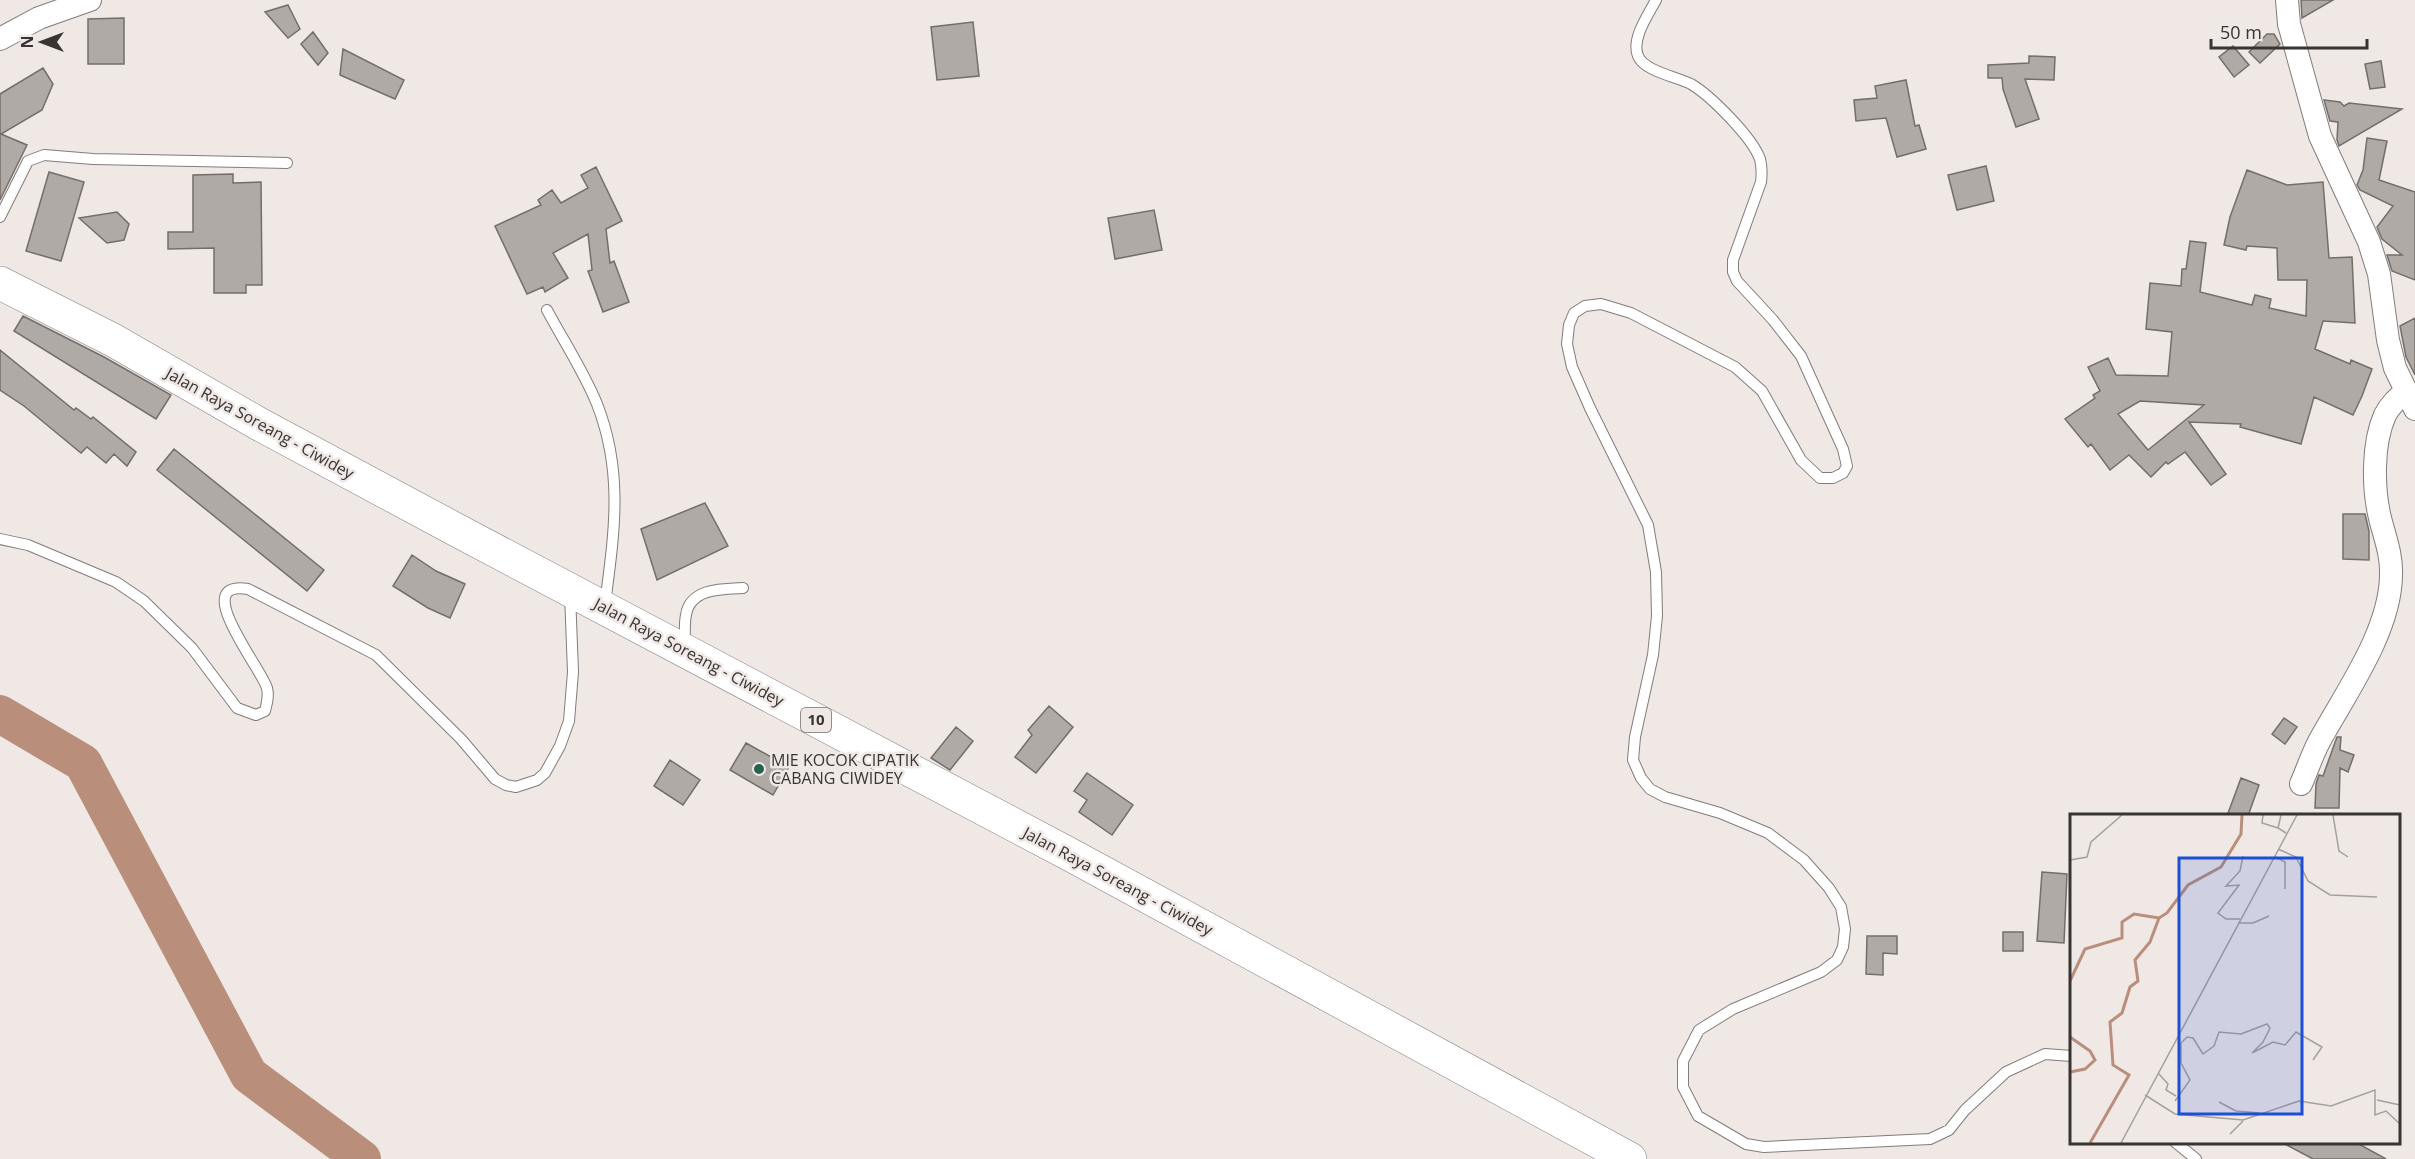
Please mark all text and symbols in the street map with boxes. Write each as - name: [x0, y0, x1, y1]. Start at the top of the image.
- north arrow: [12, 12, 72, 72]
- scale bar: [2211, 12, 2367, 50]
- text: 50 m: [2220, 20, 2262, 44]
- text: N: [16, 35, 38, 49]
- street label: Jalan Raya Soreang - Ciwidey: [160, 361, 359, 484]
- street label: Jalan Raya Soreang - Ciwidey: [588, 592, 789, 712]
- road number: 10: [801, 708, 831, 732]
- place label: MIE KOCOK CIPATIK CABANG CIWIDEY: [771, 749, 919, 789]
- marker: MIE KOCOK CIPATIK CABANG CIWIDEY: [752, 762, 766, 776]
- inset map: [2070, 814, 2400, 1144]
- street label: Jalan Raya Soreang - Ciwidey: [1017, 821, 1218, 941]

